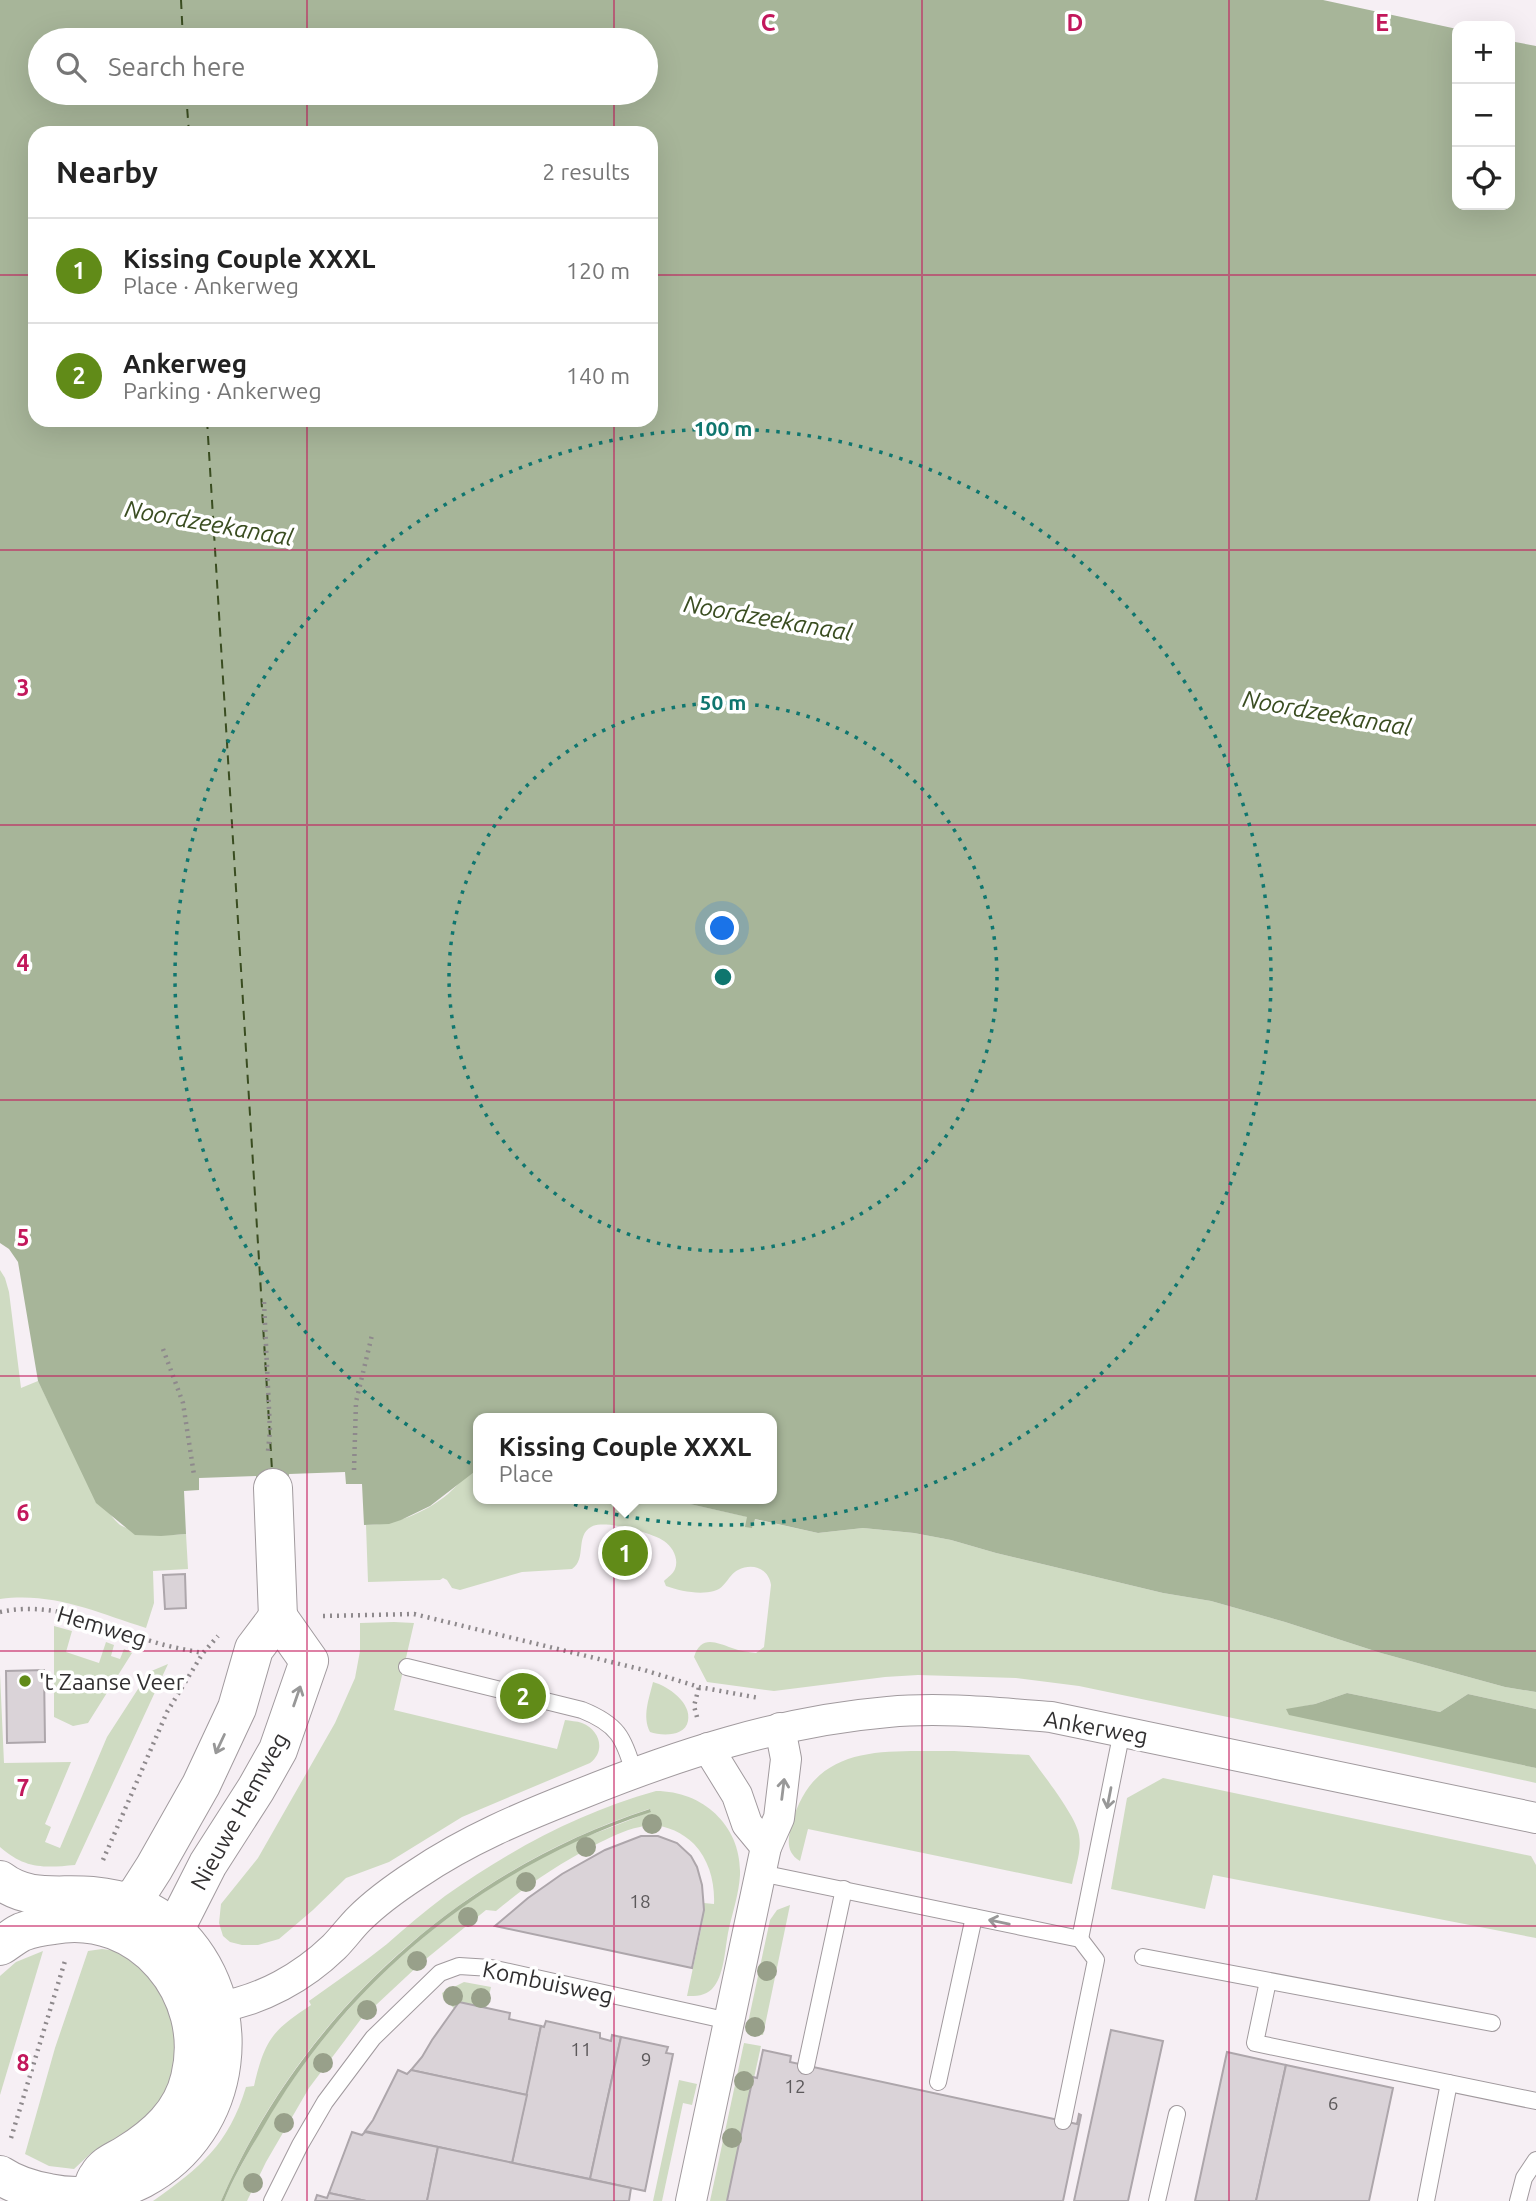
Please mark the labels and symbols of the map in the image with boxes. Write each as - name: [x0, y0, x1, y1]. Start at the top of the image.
- text: C: [761, 10, 776, 35]
- text: D: [1067, 10, 1083, 35]
- text: E: [1375, 10, 1389, 35]
- text: 100 m: [694, 416, 752, 440]
- water label: Noordzeekanaal: [123, 495, 296, 551]
- water label: Noordzeekanaal: [682, 590, 855, 646]
- text: 3: [17, 675, 29, 700]
- water label: Noordzeekanaal: [1241, 685, 1414, 741]
- text: 50 m: [700, 690, 746, 714]
- your location: [705, 911, 739, 945]
- text: 4: [17, 950, 30, 975]
- centre of rings: [711, 965, 735, 989]
- text: 5: [17, 1225, 29, 1250]
- text: 6: [17, 1500, 30, 1525]
- pin: 1: [602, 1527, 648, 1579]
- street label: Hemweg: [54, 1601, 150, 1651]
- place label: 't Zaanse Veer: [39, 1669, 185, 1694]
- pin: 2: [500, 1670, 546, 1722]
- marker: 't Zaanse Veer: [17, 1673, 33, 1689]
- one-way arrow: [292, 1685, 304, 1707]
- street label: Ankerweg: [1042, 1706, 1150, 1748]
- street label: Nieuwe Hemweg: [185, 1728, 293, 1894]
- one-way arrow: [213, 1733, 226, 1754]
- text: 7: [17, 1775, 29, 1800]
- one-way arrow: [776, 1778, 789, 1801]
- one-way arrow: [1102, 1786, 1115, 1809]
- house number: 18: [629, 1890, 651, 1912]
- one-way arrow: [988, 1914, 1011, 1928]
- street label: Kombuisweg: [480, 1956, 616, 2008]
- house number: 11: [570, 2038, 592, 2060]
- house number: 9: [641, 2048, 651, 2070]
- text: 8: [17, 2050, 29, 2075]
- house number: 12: [784, 2075, 806, 2097]
- house number: 6: [1328, 2092, 1338, 2114]

